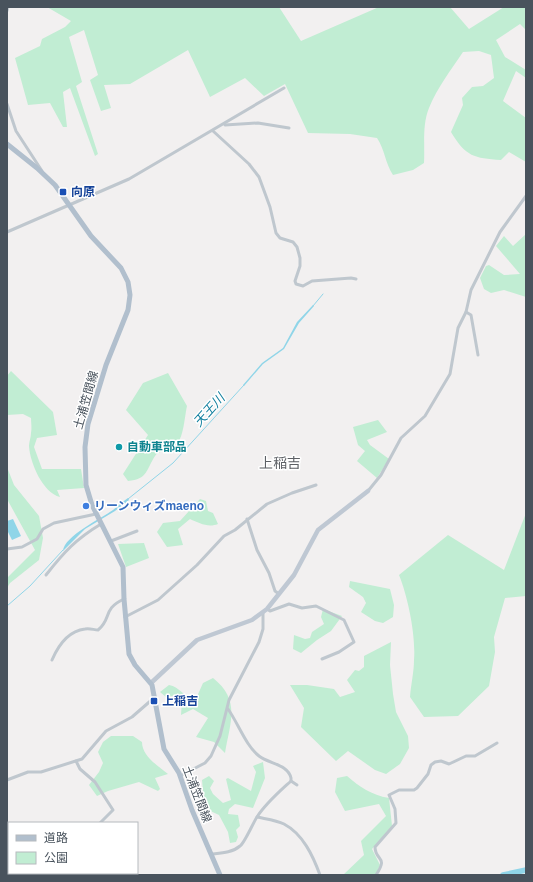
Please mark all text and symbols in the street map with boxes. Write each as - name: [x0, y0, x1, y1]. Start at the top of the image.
- place label: 向原: [71, 185, 95, 199]
- marker: 向原: [58, 187, 68, 197]
- street label: 土浦笠間線: [71, 369, 101, 431]
- water label: 天王川: [190, 389, 229, 430]
- place label: 自動車部品: [127, 440, 187, 454]
- marker: 自動車部品: [114, 442, 124, 452]
- district label: 上稲吉: [259, 455, 301, 471]
- place label: リーンウィズmaeno: [94, 499, 204, 513]
- marker: リーンウィズmaeno: [81, 501, 91, 511]
- place label: 上稲吉: [162, 694, 198, 708]
- marker: 上稲吉: [149, 696, 159, 706]
- street label: 土浦笠間線: [180, 763, 214, 825]
- legend: [8, 822, 138, 874]
- text: 道路: [44, 831, 68, 845]
- text: 公園: [44, 851, 68, 865]

